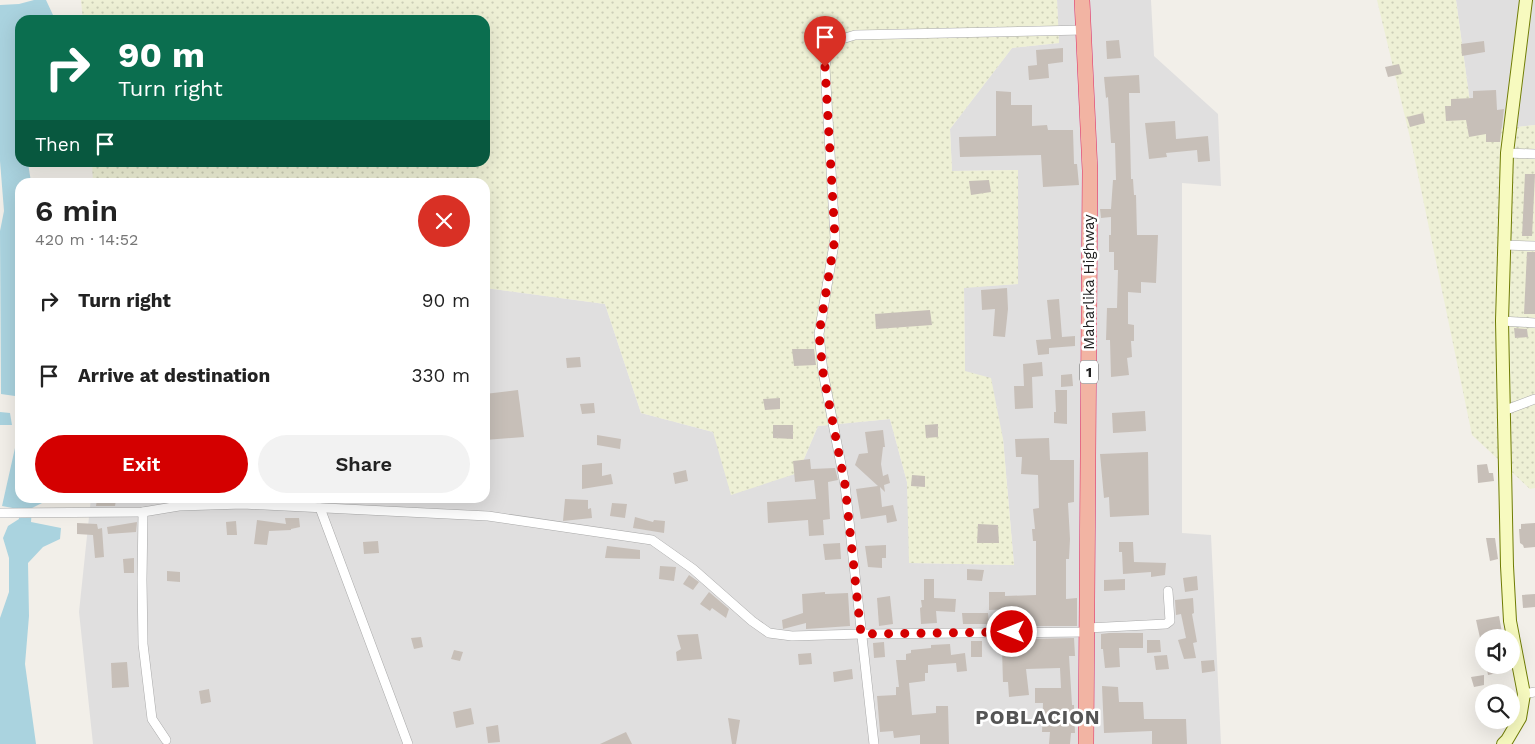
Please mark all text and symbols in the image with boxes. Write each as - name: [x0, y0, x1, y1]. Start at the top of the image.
- pin: [804, 16, 846, 67]
- icon: arrive: [811, 23, 839, 51]
- text: 90 m: [118, 34, 205, 76]
- icon: right: [35, 35, 100, 100]
- text: Turn right: [118, 76, 223, 101]
- icon: arrive: [91, 130, 119, 158]
- text: Then: [35, 133, 81, 156]
- text: 6 min: [35, 193, 118, 228]
- button: close: [418, 195, 470, 247]
- street label: Maharlika Highway: [1080, 214, 1098, 350]
- text: 420 m · 14:52: [35, 230, 138, 249]
- icon: right: [35, 287, 63, 315]
- text: Turn right: [78, 289, 171, 312]
- text: 90 m: [422, 289, 470, 312]
- road number: 1: [1080, 361, 1098, 384]
- icon: arrive: [35, 362, 63, 390]
- text: Arrive at destination: [78, 364, 270, 387]
- text: 330 m: [411, 364, 470, 387]
- button: Exit: [35, 435, 248, 493]
- button: Share: [258, 435, 470, 493]
- position arrow: [985, 605, 1037, 657]
- map controls: [1475, 629, 1520, 729]
- button: sound: [1475, 629, 1520, 674]
- button: search: [1475, 684, 1520, 729]
- district label: POBLACION: [975, 705, 1101, 729]

